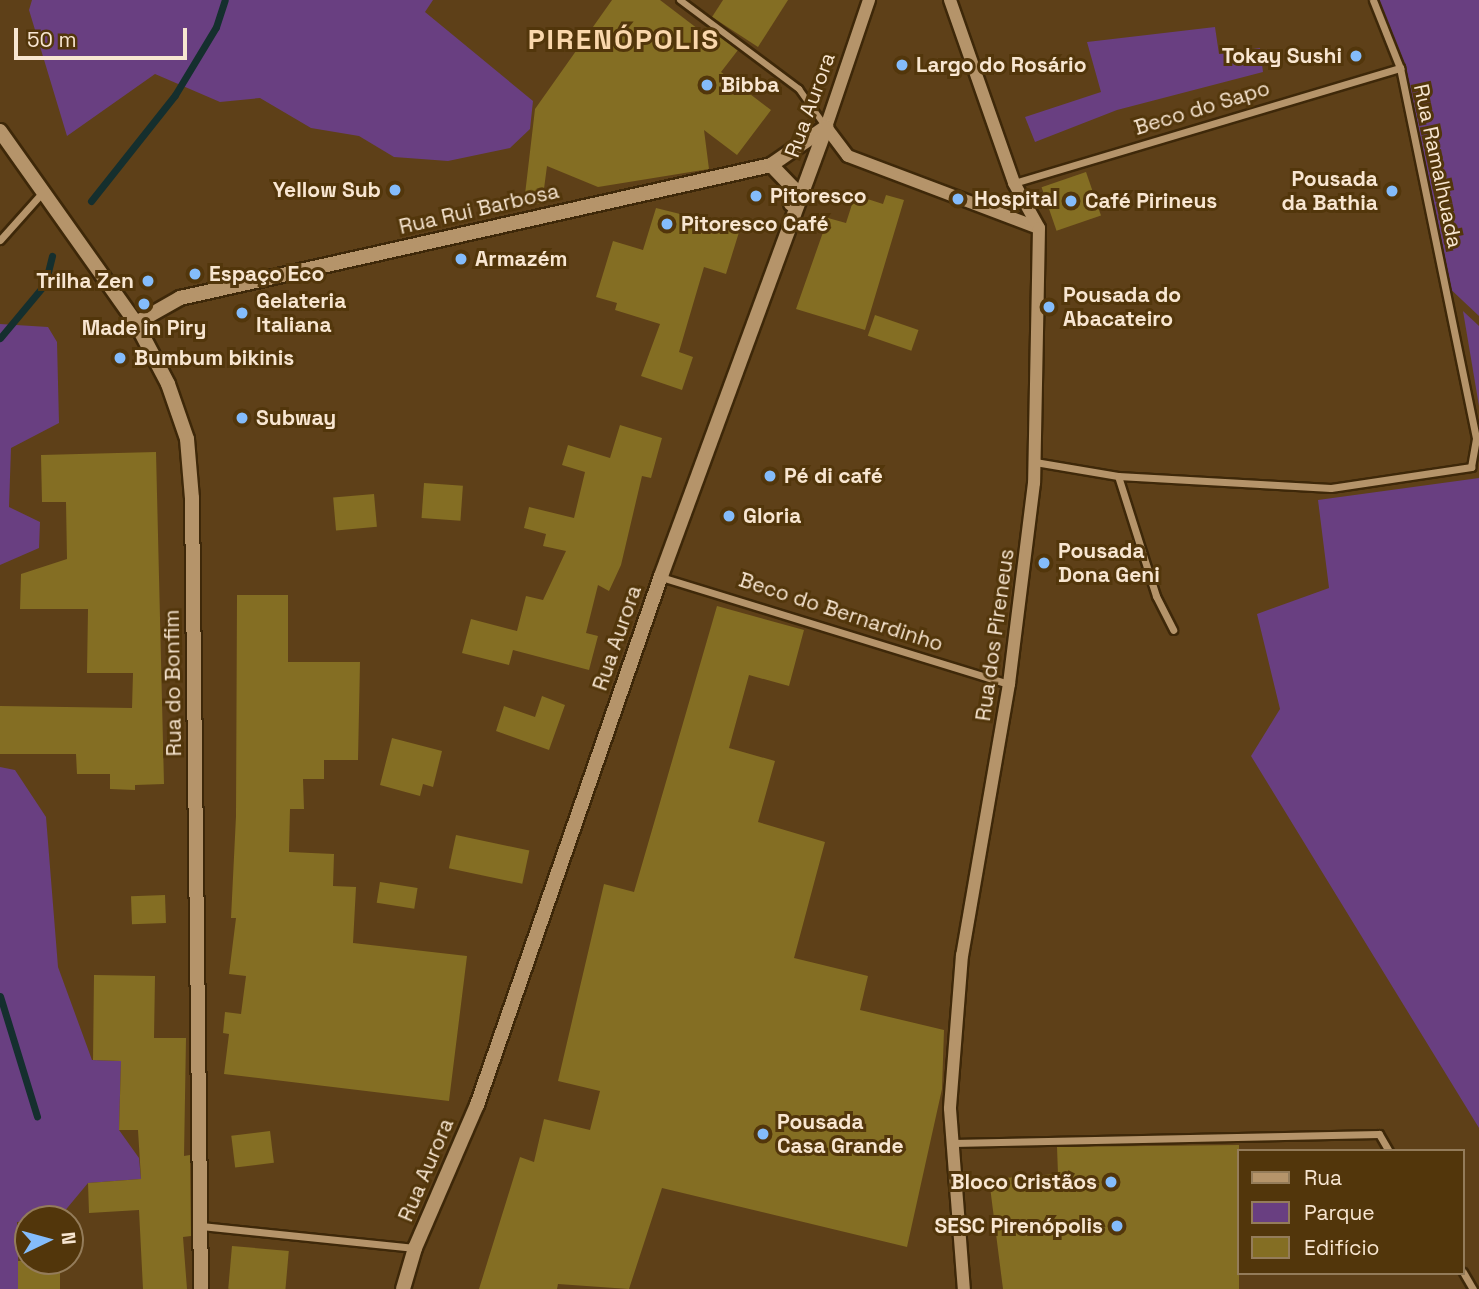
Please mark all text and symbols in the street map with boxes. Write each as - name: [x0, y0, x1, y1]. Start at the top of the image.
- scale bar: [18, 14, 191, 58]
- district label: PIRENÓPOLIS: [529, 22, 719, 56]
- text: 50 m: [27, 26, 77, 53]
- place label: Tokay Sushi: [1222, 43, 1342, 69]
- marker: Tokay Sushi: [1348, 48, 1364, 64]
- street label: Rua Aurora: [779, 49, 841, 161]
- place label: Largo do Rosário: [916, 52, 1087, 78]
- marker: Largo do Rosário: [894, 57, 910, 73]
- place label: Bibba: [721, 72, 779, 98]
- street label: Beco do Sapo: [1131, 75, 1273, 141]
- marker: Bibba: [699, 77, 715, 93]
- street label: Rua Ramalhuada: [1408, 82, 1468, 250]
- place label: Pousada da Bathia: [1282, 166, 1378, 216]
- place label: Yellow Sub: [273, 177, 381, 203]
- street label: Rua Rui Barbosa: [396, 178, 562, 240]
- marker: Yellow Sub: [387, 182, 403, 198]
- place label: Pitoresco: [770, 183, 867, 209]
- marker: Pousada da Bathia: [1384, 183, 1400, 199]
- place label: Hospital: [974, 186, 1058, 212]
- marker: Pitoresco: [748, 188, 764, 204]
- place label: Café Pirineus: [1085, 188, 1217, 214]
- marker: Hospital: [948, 189, 968, 209]
- marker: Café Pirineus: [1063, 193, 1079, 209]
- place label: Pitoresco Café: [681, 211, 829, 237]
- marker: Pitoresco Café: [659, 216, 675, 232]
- place label: Armazém: [475, 246, 567, 272]
- marker: Armazém: [453, 251, 469, 267]
- place label: Espaço Eco: [209, 261, 324, 287]
- marker: Espaço Eco: [187, 266, 203, 282]
- place label: Trilha Zen: [36, 268, 134, 294]
- marker: Trilha Zen: [140, 273, 156, 289]
- place label: Pousada do Abacateiro: [1063, 282, 1181, 332]
- place label: Gelateria Italiana: [256, 288, 346, 338]
- marker: Made in Piry: [136, 296, 152, 312]
- marker: Pousada do Abacateiro: [1041, 299, 1057, 315]
- marker: Gelateria Italiana: [234, 305, 250, 321]
- place label: Made in Piry: [82, 315, 206, 341]
- place label: Bumbum bikinis: [134, 345, 294, 371]
- marker: Bumbum bikinis: [112, 350, 128, 366]
- place label: Subway: [256, 405, 336, 431]
- marker: Subway: [234, 410, 250, 426]
- place label: Pé di café: [784, 463, 883, 489]
- marker: Pé di café: [762, 468, 778, 484]
- place label: Gloria: [743, 503, 801, 529]
- marker: Gloria: [721, 508, 737, 524]
- place label: Pousada Dona Geni: [1058, 538, 1160, 588]
- street label: Rua dos Pireneus: [970, 547, 1020, 723]
- marker: Pousada Dona Geni: [1036, 555, 1052, 571]
- street label: Beco do Bernardinho: [736, 567, 946, 657]
- street label: Rua Aurora: [587, 582, 647, 694]
- street label: Rua do Bonfim: [159, 609, 187, 757]
- place label: Pousada Casa Grande: [777, 1109, 904, 1159]
- street label: Rua Aurora: [393, 1115, 459, 1225]
- marker: Pousada Casa Grande: [755, 1126, 771, 1142]
- legend: [1238, 1149, 1465, 1275]
- text: Rua: [1304, 1164, 1342, 1191]
- place label: Bloco Cristãos: [951, 1169, 1097, 1195]
- marker: Bloco Cristãos: [1103, 1174, 1119, 1190]
- text: Parque: [1304, 1199, 1375, 1226]
- north arrow: [14, 1205, 84, 1275]
- place label: SESC Pirenópolis: [935, 1213, 1103, 1239]
- marker: SESC Pirenópolis: [1109, 1218, 1125, 1234]
- text: N: [55, 1231, 81, 1246]
- text: Edifício: [1304, 1234, 1380, 1261]

